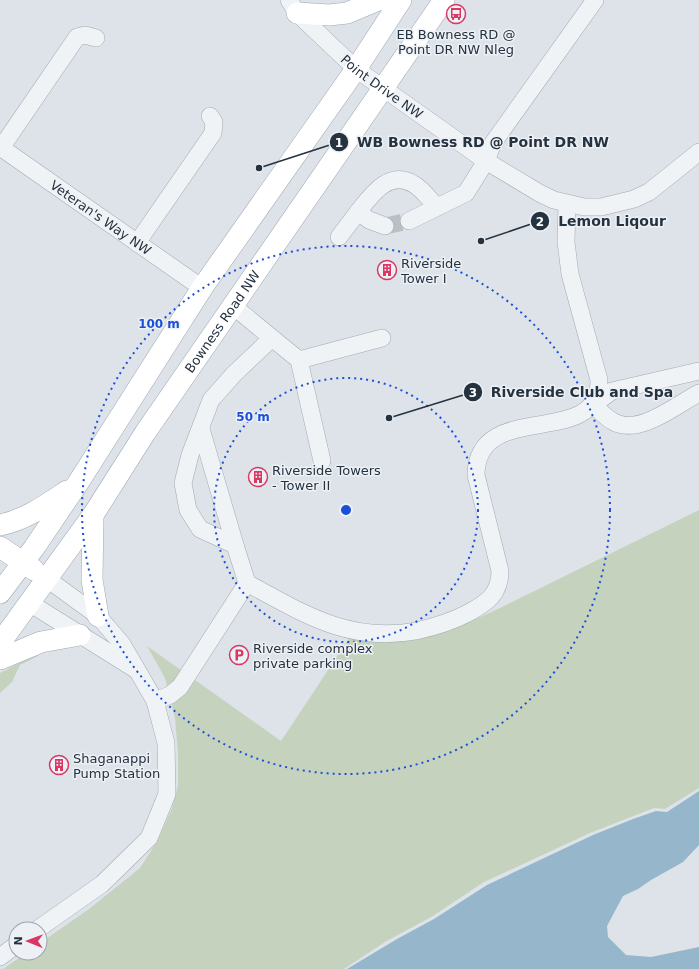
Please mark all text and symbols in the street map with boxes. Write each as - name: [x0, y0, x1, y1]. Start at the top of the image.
- bus stop icon: EB Bowness RD @ Point DR NW Nleg: [445, 3, 467, 25]
- place label: EB Bowness RD @ Point DR NW Nleg: [397, 27, 515, 57]
- street label: Point Drive NW: [338, 52, 426, 122]
- callout: WB Bowness RD @ Point DR NW: [329, 129, 617, 155]
- text: WB Bowness RD @ Point DR NW: [357, 134, 609, 150]
- text: 1: [335, 136, 343, 150]
- street label: Veteran's Way NW: [47, 177, 154, 258]
- callout: Lemon Liqour: [530, 208, 674, 234]
- text: Lemon Liqour: [558, 213, 666, 229]
- text: 2: [536, 215, 544, 229]
- place label: Riverside Tower I: [400, 256, 461, 286]
- building icon: Riverside Tower I: [376, 259, 398, 281]
- street label: Bowness Road NW: [182, 268, 263, 376]
- text: 100 m: [138, 317, 180, 331]
- callout: Riverside Club and Spa: [463, 379, 681, 405]
- text: Riverside Club and Spa: [491, 384, 673, 400]
- text: 3: [469, 386, 477, 400]
- text: 50 m: [236, 410, 270, 424]
- place label: Riverside Towers - Tower II: [272, 463, 381, 493]
- building icon: Riverside Towers - Tower II: [247, 466, 269, 488]
- centre of rings: [339, 503, 353, 517]
- place label: Riverside complex private parking: [253, 641, 373, 671]
- parking icon: Riverside complex private parking: [228, 644, 250, 666]
- place label: Shaganappi Pump Station: [73, 751, 160, 781]
- building icon: Shaganappi Pump Station: [48, 754, 70, 776]
- north arrow: [8, 921, 48, 961]
- text: N: [12, 936, 25, 946]

